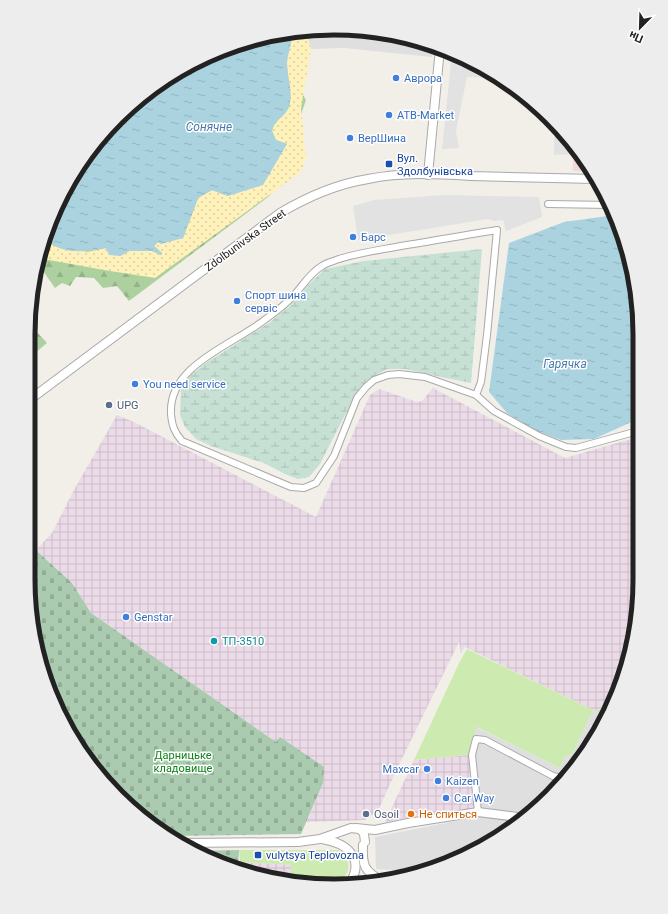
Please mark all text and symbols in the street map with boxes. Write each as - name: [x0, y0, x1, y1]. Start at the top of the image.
- north arrow: [620, 8, 660, 48]
- text: Пн: [627, 28, 645, 45]
- place label: Аврора: [404, 72, 442, 85]
- marker: Аврора: [391, 73, 401, 83]
- place label: ATB-Market: [397, 109, 455, 122]
- marker: ATB-Market: [384, 110, 394, 120]
- water label: Сонячне: [186, 120, 232, 134]
- place label: ВерШина: [358, 132, 406, 145]
- marker: ВерШина: [345, 133, 355, 143]
- place label: Вул. Здолбунівська: [397, 152, 473, 178]
- marker: Вул. Здолбунівська: [384, 159, 394, 169]
- street label: Zdolbunivska Street: [202, 206, 289, 274]
- place label: Барс: [361, 231, 386, 244]
- marker: Барс: [348, 232, 358, 242]
- place label: Спорт шина сервіс: [245, 289, 306, 315]
- marker: Спорт шина сервіс: [232, 296, 242, 306]
- water label: Гарячка: [543, 357, 587, 371]
- place label: You need service: [143, 378, 226, 391]
- marker: You need service: [130, 379, 140, 389]
- place label: UPG: [117, 399, 139, 412]
- marker: UPG: [104, 400, 114, 410]
- place label: Genstar: [134, 611, 173, 624]
- marker: Genstar: [121, 612, 131, 622]
- place label: ТП-3510: [222, 635, 264, 648]
- marker: ТП-3510: [209, 636, 219, 646]
- park label: Дарницьке кладовище: [154, 749, 213, 775]
- place label: Maxcar: [383, 763, 419, 776]
- marker: Maxcar: [422, 764, 432, 774]
- place label: Kaizen: [446, 775, 479, 788]
- marker: Kaizen: [433, 776, 443, 786]
- place label: Car Way: [454, 792, 495, 805]
- marker: Car Way: [441, 793, 451, 803]
- place label: Osoil: [374, 808, 399, 821]
- place label: Не спиться: [419, 808, 477, 821]
- marker: Osoil: [361, 809, 371, 819]
- marker: Не спиться: [406, 809, 416, 819]
- place label: vulytsya Teplovozna: [266, 849, 364, 862]
- marker: vulytsya Teplovozna: [253, 850, 263, 860]

